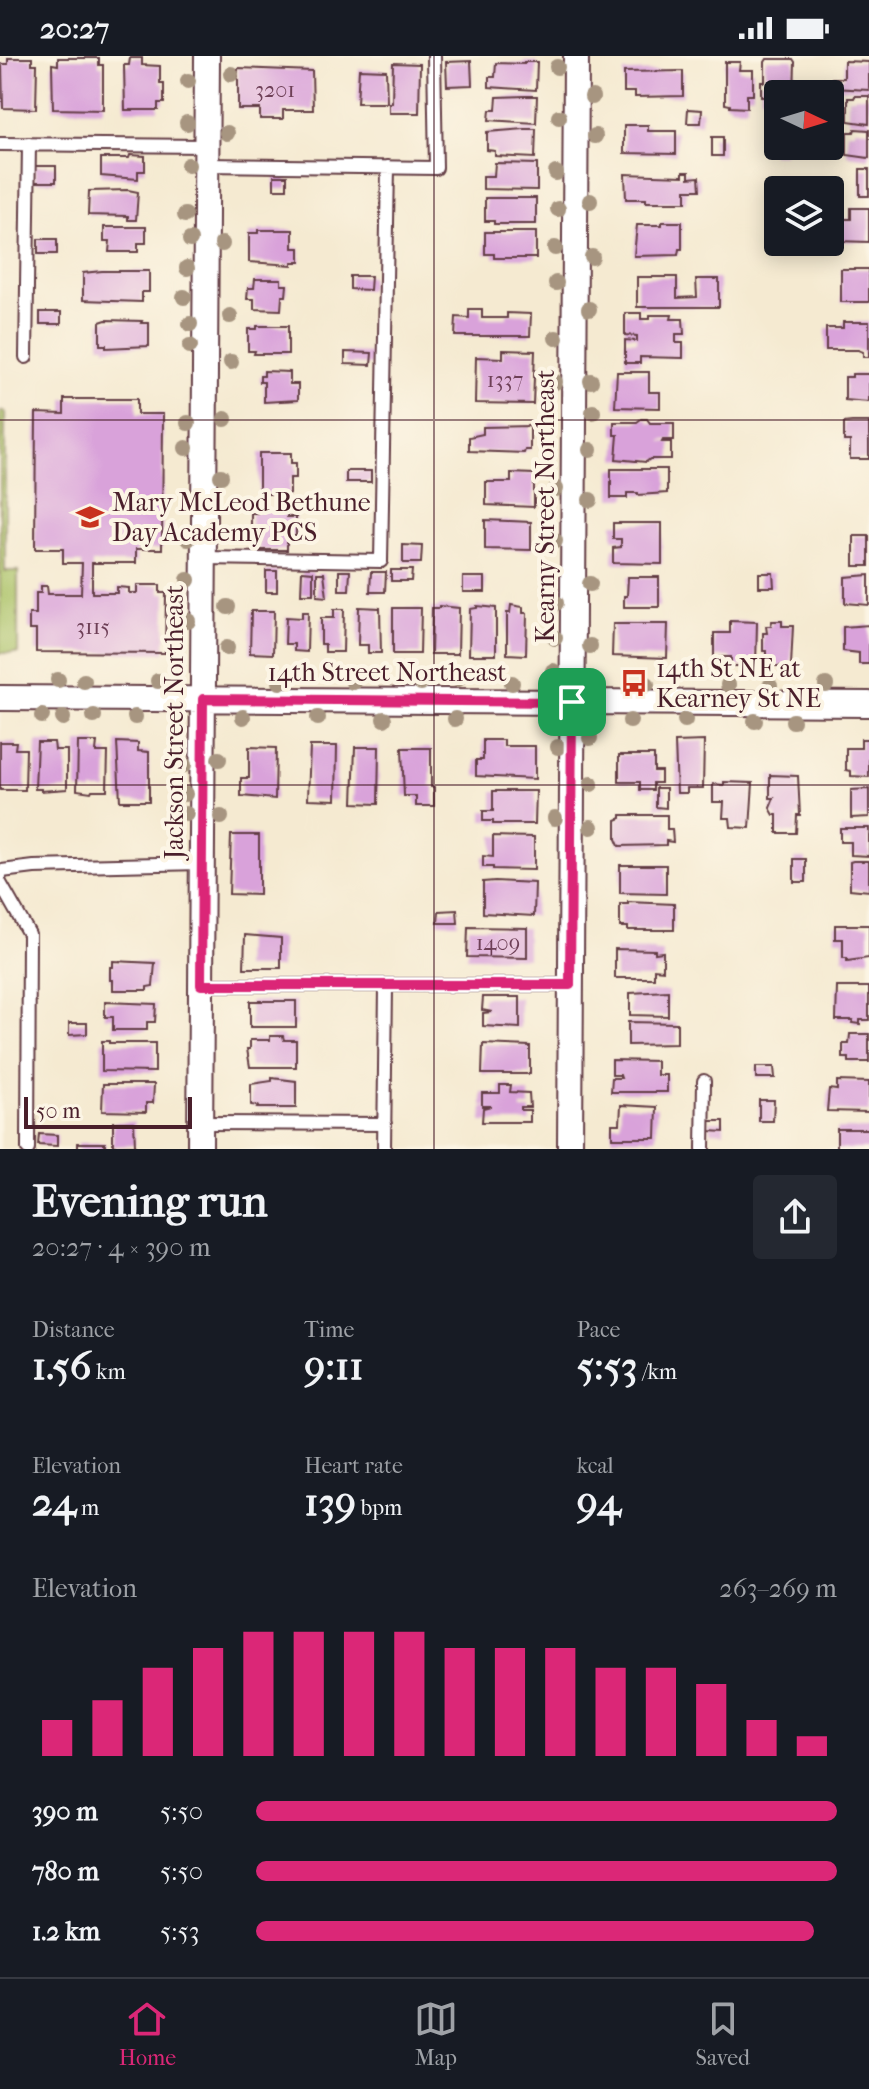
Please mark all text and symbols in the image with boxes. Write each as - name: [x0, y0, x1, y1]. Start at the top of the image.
- text: 20:27: [40, 11, 109, 46]
- house number: 3201: [255, 77, 295, 103]
- north arrow: [764, 80, 844, 160]
- map controls: [764, 80, 844, 256]
- button: layers: [764, 176, 844, 256]
- house number: 1337: [487, 367, 523, 393]
- street label: Kearny Street Northeast: [530, 369, 561, 643]
- place label: Mary McLeod Bethune Day Academy PCS: [112, 487, 371, 548]
- school or university icon: Mary McLeod Bethune Day Academy PCS: [75, 502, 105, 532]
- street label: Jackson Street Northeast: [159, 584, 190, 861]
- house number: 3115: [76, 614, 110, 640]
- place label: 14th St NE at Kearney St NE: [656, 653, 821, 714]
- street label: 14th Street Northeast: [267, 657, 507, 688]
- pin: [538, 668, 606, 736]
- bus stop icon: 14th St NE at Kearney St NE: [619, 668, 649, 698]
- icon: arrive: [550, 680, 594, 724]
- house number: 1409: [476, 930, 520, 956]
- scale bar: [24, 1093, 192, 1129]
- text: 50 m: [36, 1098, 81, 1124]
- button: share: [753, 1175, 837, 1259]
- text: Evening run: [32, 1176, 267, 1227]
- text: 20:27 · 4 × 390 m: [32, 1232, 211, 1263]
- text: Distance: [32, 1317, 115, 1343]
- text: Time: [304, 1317, 354, 1343]
- text: Pace: [577, 1317, 620, 1343]
- text: 1.56: [32, 1343, 91, 1389]
- text: 9:11: [304, 1343, 364, 1389]
- text: 5:53: [577, 1343, 637, 1389]
- text: km: [91, 1359, 126, 1385]
- text: /km: [637, 1359, 677, 1385]
- text: Elevation: [32, 1453, 121, 1479]
- text: Heart rate: [304, 1453, 403, 1479]
- text: kcal: [577, 1453, 614, 1479]
- text: 24: [32, 1479, 76, 1525]
- text: 139: [304, 1479, 356, 1525]
- text: 94: [577, 1479, 621, 1525]
- text: m: [76, 1495, 99, 1521]
- text: bpm: [356, 1495, 402, 1521]
- text: Elevation: [32, 1573, 137, 1604]
- text: 263–269 m: [719, 1573, 837, 1604]
- text: 390 m: [32, 1796, 98, 1827]
- text: 5:50: [160, 1796, 203, 1827]
- text: 780 m: [32, 1856, 99, 1887]
- text: 5:50: [160, 1856, 203, 1887]
- text: 1.2 km: [32, 1916, 100, 1947]
- text: 5:53: [160, 1916, 199, 1947]
- tab: Home: [119, 1997, 176, 2071]
- tab: Map: [414, 1997, 458, 2071]
- tab: Saved: [696, 1997, 750, 2071]

